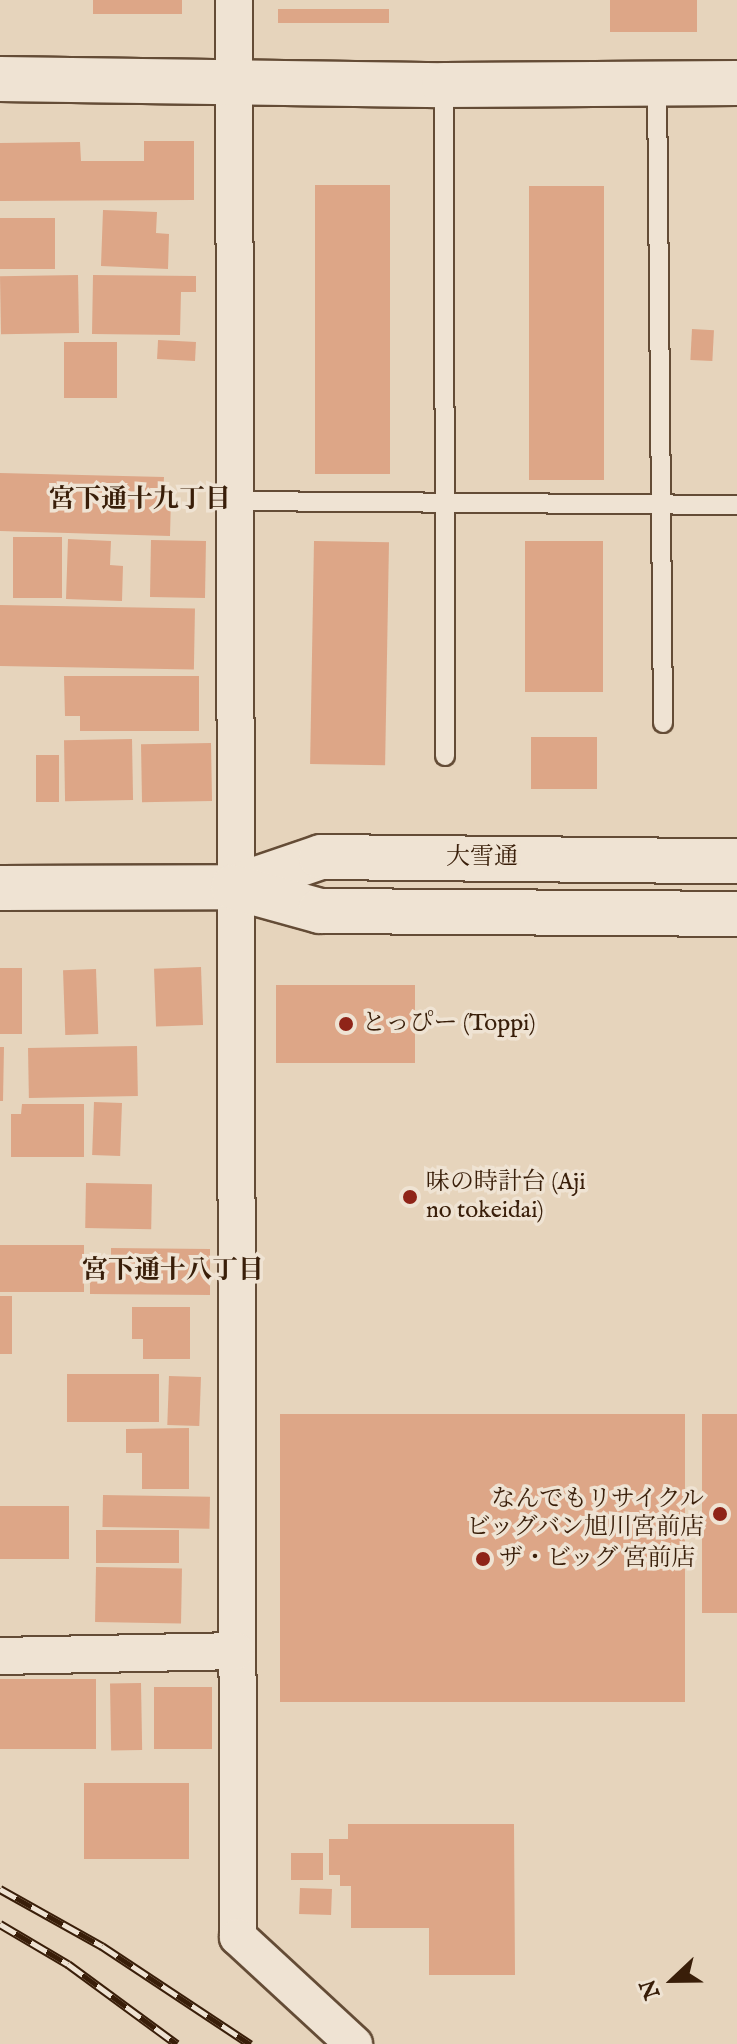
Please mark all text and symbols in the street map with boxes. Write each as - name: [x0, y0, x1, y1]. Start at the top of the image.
- district label: 宮下通十九丁目: [49, 484, 231, 516]
- street label: 大雪通: [446, 844, 518, 872]
- place label: とっぴー (Toppi): [362, 1010, 536, 1038]
- marker: とっぴー (Toppi): [337, 1015, 355, 1033]
- place label: 味の時計台 (Aji no tokeidai): [426, 1169, 586, 1225]
- marker: 味の時計台 (Aji no tokeidai): [401, 1188, 419, 1206]
- district label: 宮下通十八丁目: [82, 1255, 264, 1287]
- place label: なんでもリサイクル ビッグバン旭川宮前店: [464, 1486, 704, 1542]
- marker: なんでもリサイクル ビッグバン旭川宮前店: [711, 1505, 729, 1523]
- place label: ザ・ビッグ 宮前店: [499, 1545, 696, 1573]
- marker: ザ・ビッグ 宮前店: [474, 1550, 492, 1568]
- north arrow: [633, 1940, 713, 2020]
- text: N: [634, 1975, 667, 2003]

